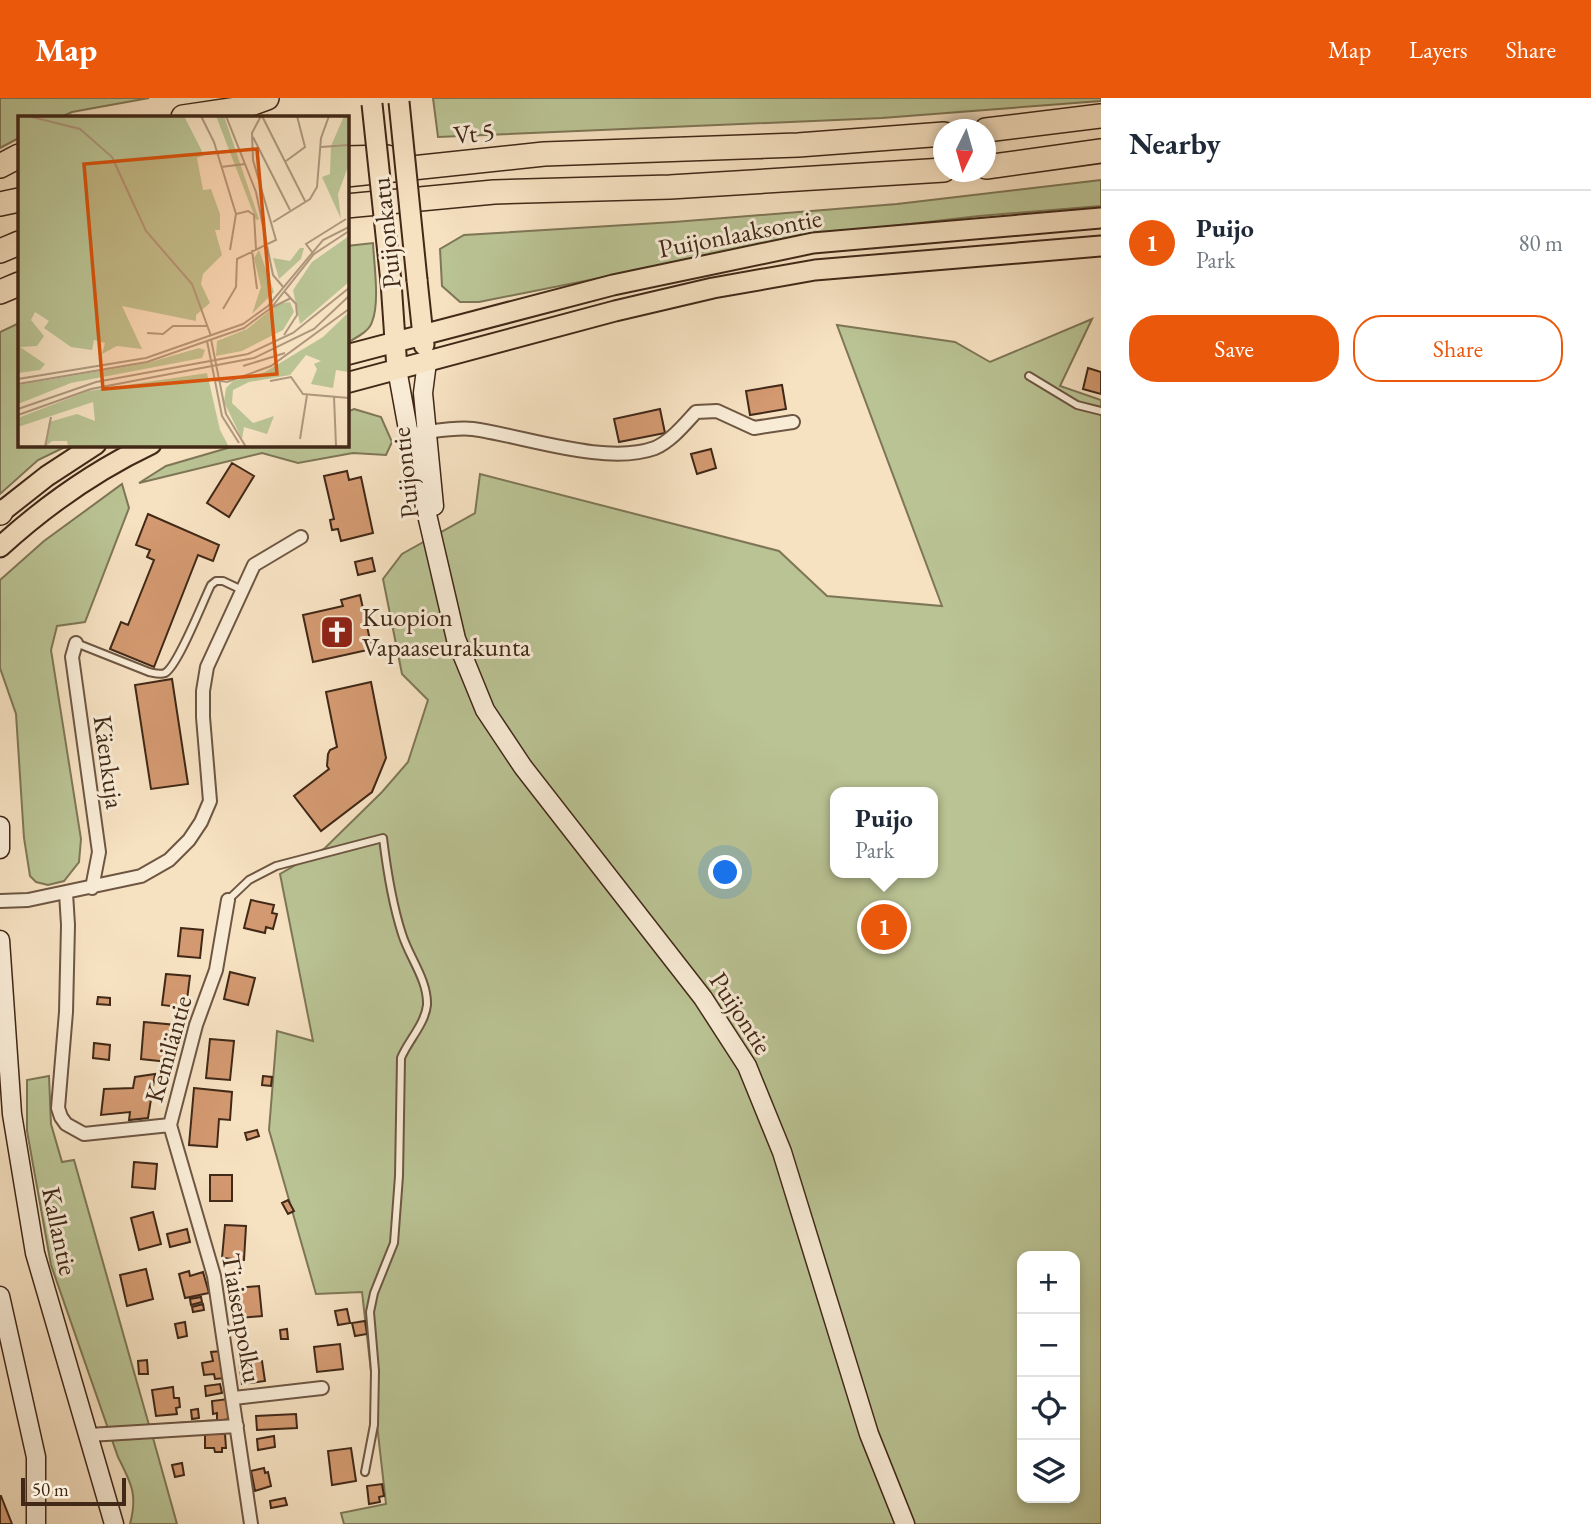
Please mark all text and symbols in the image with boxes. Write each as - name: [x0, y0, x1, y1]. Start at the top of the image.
- text: Map: [35, 28, 97, 71]
- text: Map: [1328, 34, 1371, 65]
- text: Layers: [1409, 34, 1468, 65]
- text: Share: [1506, 34, 1556, 65]
- street label: Vt 5: [452, 114, 496, 152]
- inset map: [18, 116, 348, 446]
- north arrow: [933, 119, 996, 182]
- text: Nearby: [1129, 124, 1221, 163]
- street label: Puijonkatu: [363, 176, 409, 290]
- street label: Puijonlaaksontie: [655, 200, 825, 266]
- text: Puijo: [1196, 211, 1254, 245]
- text: 1: [1146, 228, 1158, 258]
- text: 80 m: [1518, 228, 1563, 258]
- text: Park: [1196, 245, 1235, 275]
- button: Save: [1129, 315, 1339, 382]
- button: Share: [1353, 315, 1563, 382]
- street label: Puijontie: [383, 426, 427, 520]
- place label: Kuopion Vapaaseurakunta: [362, 600, 531, 664]
- church icon: Kuopion Vapaaseurakunta: [318, 613, 356, 651]
- street label: Käenkuja: [86, 713, 132, 812]
- popup: [830, 787, 938, 878]
- text: Puijo: [855, 801, 913, 835]
- text: Park: [855, 835, 894, 865]
- your location: [708, 855, 742, 889]
- pin: 1: [861, 901, 907, 953]
- street label: Puijontie: [702, 965, 780, 1061]
- street label: Kemiläntie: [137, 992, 199, 1106]
- street label: Kallantie: [34, 1184, 86, 1278]
- street label: Tiaisenpolku: [214, 1251, 270, 1386]
- map controls: [1017, 1251, 1080, 1503]
- button: +: [1017, 1251, 1080, 1314]
- button: −: [1017, 1314, 1080, 1377]
- button: locate: [1017, 1377, 1080, 1440]
- button: layers: [1017, 1440, 1080, 1503]
- scale bar: [21, 1475, 126, 1507]
- text: 50 m: [32, 1477, 69, 1502]

